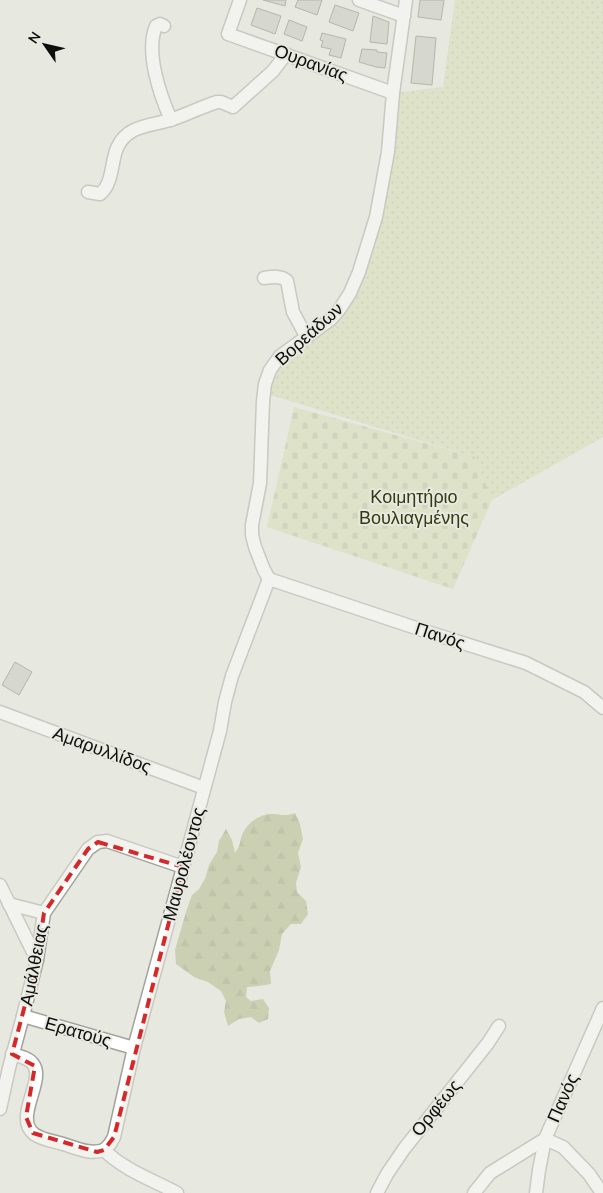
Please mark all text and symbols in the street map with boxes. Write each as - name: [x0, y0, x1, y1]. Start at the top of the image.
- north arrow: [20, 20, 70, 70]
- text: N: [24, 28, 45, 48]
- street label: Ουρανίας: [271, 39, 351, 87]
- street label: Βορεάδων: [270, 297, 348, 371]
- park label: Κοιμητήριο Βουλιαγμένης: [359, 485, 469, 530]
- street label: Πανός: [412, 617, 468, 655]
- street label: Αμαρυλλίδος: [49, 721, 155, 779]
- street label: Μαυρολέοντος: [157, 804, 211, 923]
- street label: Αμάλθειας: [14, 922, 54, 1008]
- street label: Ερατούς: [42, 1011, 114, 1053]
- street label: Πανός: [542, 1069, 584, 1126]
- street label: Ορφέως: [406, 1074, 467, 1141]

